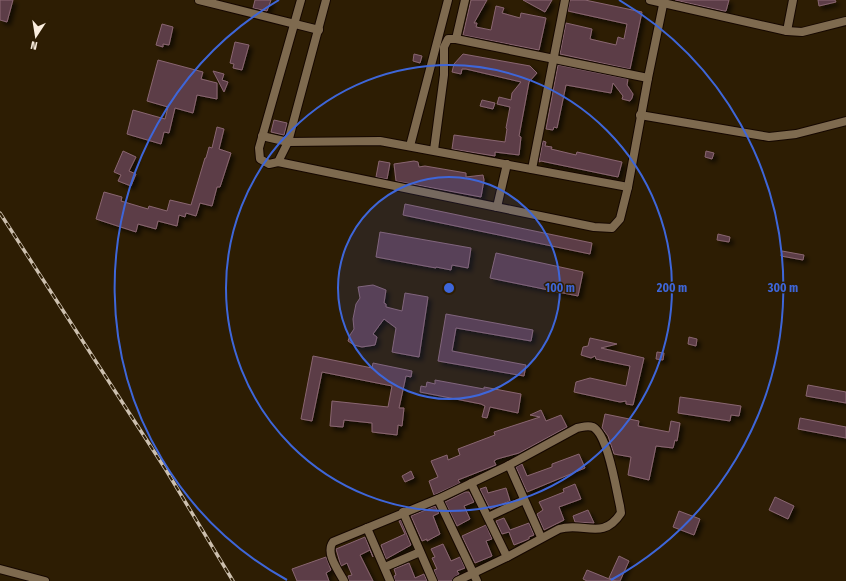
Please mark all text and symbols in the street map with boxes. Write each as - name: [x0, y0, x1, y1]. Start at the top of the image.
- north arrow: [16, 16, 56, 56]
- text: N: [29, 38, 39, 52]
- centre of rings: [442, 281, 456, 295]
- text: 100 m: [545, 281, 575, 295]
- text: 200 m: [656, 281, 687, 295]
- text: 300 m: [767, 281, 798, 295]

